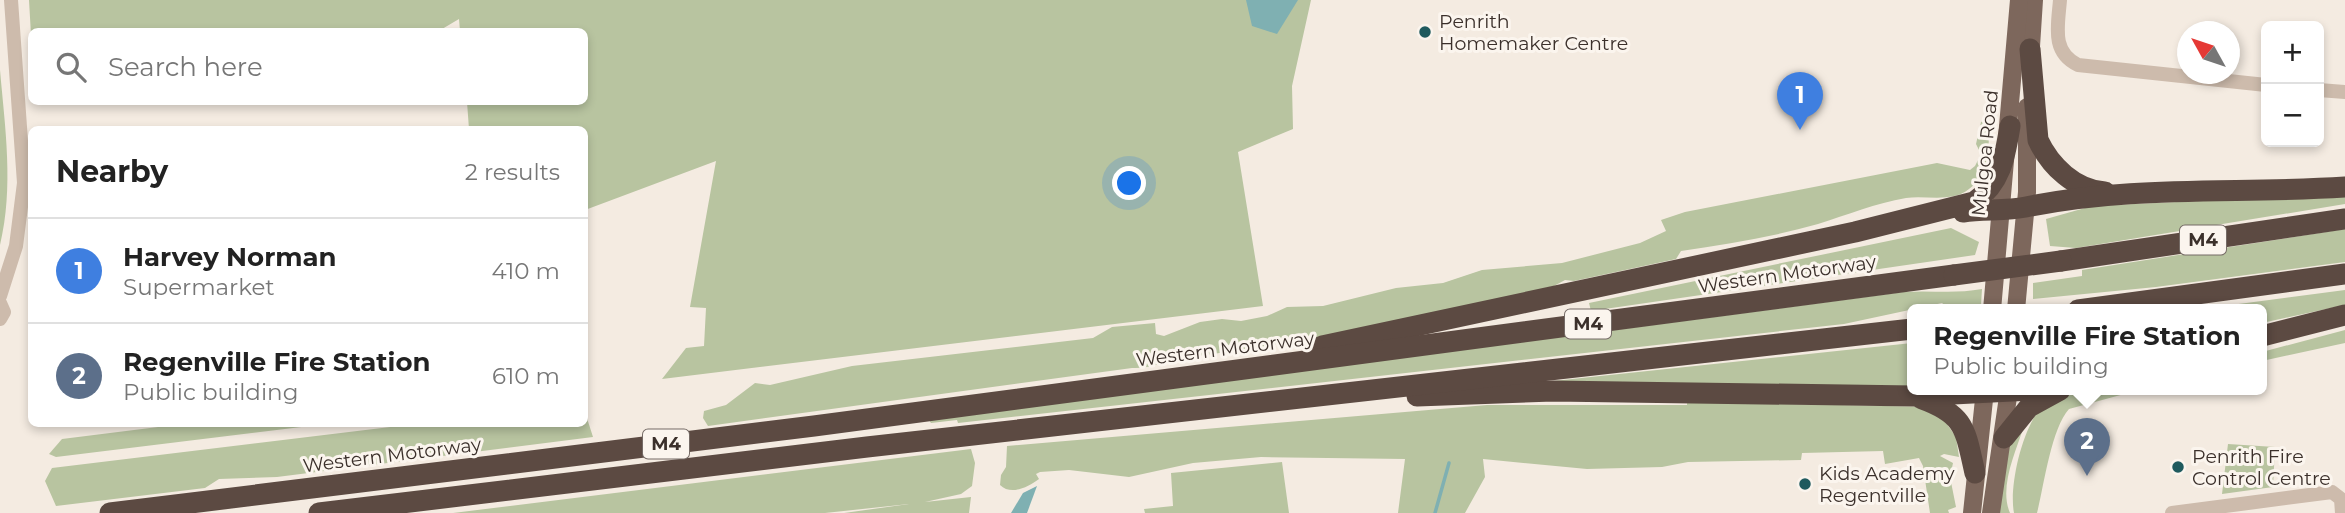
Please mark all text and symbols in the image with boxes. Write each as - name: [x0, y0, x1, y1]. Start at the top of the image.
- place label: Penrith Homemaker Centre: [1439, 10, 1628, 55]
- north arrow: [2177, 21, 2240, 84]
- map controls: [2261, 21, 2324, 147]
- button: +: [2261, 21, 2324, 84]
- marker: Penrith Homemaker Centre: [1417, 24, 1433, 40]
- search box: [28, 28, 588, 105]
- icon: search: [52, 48, 90, 86]
- text: Search here: [108, 51, 263, 83]
- pin: 1: [1777, 72, 1823, 130]
- button: −: [2261, 84, 2324, 147]
- street label: Mulgoa Road: [1967, 89, 2003, 217]
- text: Nearby: [56, 153, 168, 190]
- text: 2 results: [465, 158, 560, 186]
- your location: [1112, 166, 1146, 200]
- road number: M4: [2180, 226, 2226, 254]
- text: Harvey Norman: [123, 241, 337, 273]
- street label: Western Motorway: [1696, 250, 1878, 298]
- text: 1: [74, 257, 84, 285]
- text: 410 m: [491, 257, 560, 285]
- text: Supermarket: [123, 273, 275, 301]
- popup: [1907, 304, 2267, 395]
- road number: M4: [1565, 310, 1611, 338]
- text: Regenville Fire Station: [1933, 320, 2241, 352]
- street label: Western Motorway: [1134, 327, 1316, 371]
- text: Regenville Fire Station: [123, 346, 430, 378]
- text: Public building: [1933, 352, 2109, 380]
- text: 2: [72, 362, 86, 390]
- text: 610 m: [492, 362, 560, 390]
- text: Public building: [123, 378, 298, 406]
- pin: 2: [2064, 418, 2110, 476]
- road number: M4: [643, 430, 689, 458]
- street label: Western Motorway: [301, 433, 483, 477]
- place label: Penrith Fire Control Centre: [2192, 445, 2331, 490]
- marker: Penrith Fire Control Centre: [2170, 459, 2186, 475]
- place label: Kids Academy Regentville: [1819, 462, 1955, 507]
- marker: Kids Academy Regentville: [1797, 476, 1813, 492]

